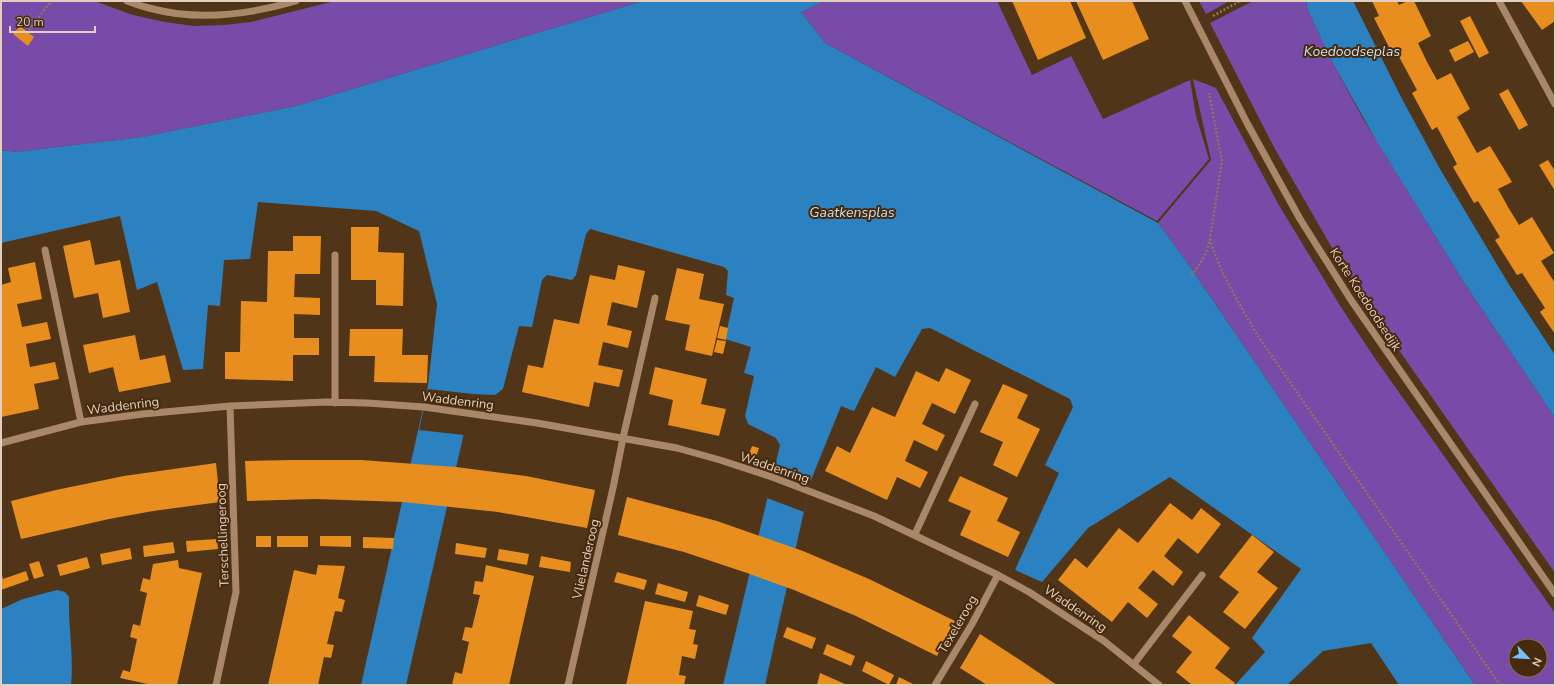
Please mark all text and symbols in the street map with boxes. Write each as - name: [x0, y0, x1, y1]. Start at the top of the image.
- scale bar: [10, 8, 95, 34]
- text: 20 m: [16, 14, 44, 30]
- water label: Koedoodseplas: [1304, 42, 1400, 61]
- water label: Gaatkensplas: [809, 203, 895, 222]
- street label: Korte Koedoodsedijk: [1325, 244, 1406, 355]
- street label: Waddenring: [421, 388, 495, 414]
- street label: Waddenring: [86, 393, 160, 419]
- street label: Waddenring: [737, 448, 812, 488]
- street label: Terschellingeroog: [212, 483, 234, 587]
- street label: Vlielanderoog: [568, 517, 604, 602]
- street label: Waddenring: [1040, 581, 1111, 637]
- street label: Texeleroog: [934, 592, 982, 657]
- north arrow: [1508, 638, 1548, 678]
- text: N: [1528, 655, 1545, 669]

